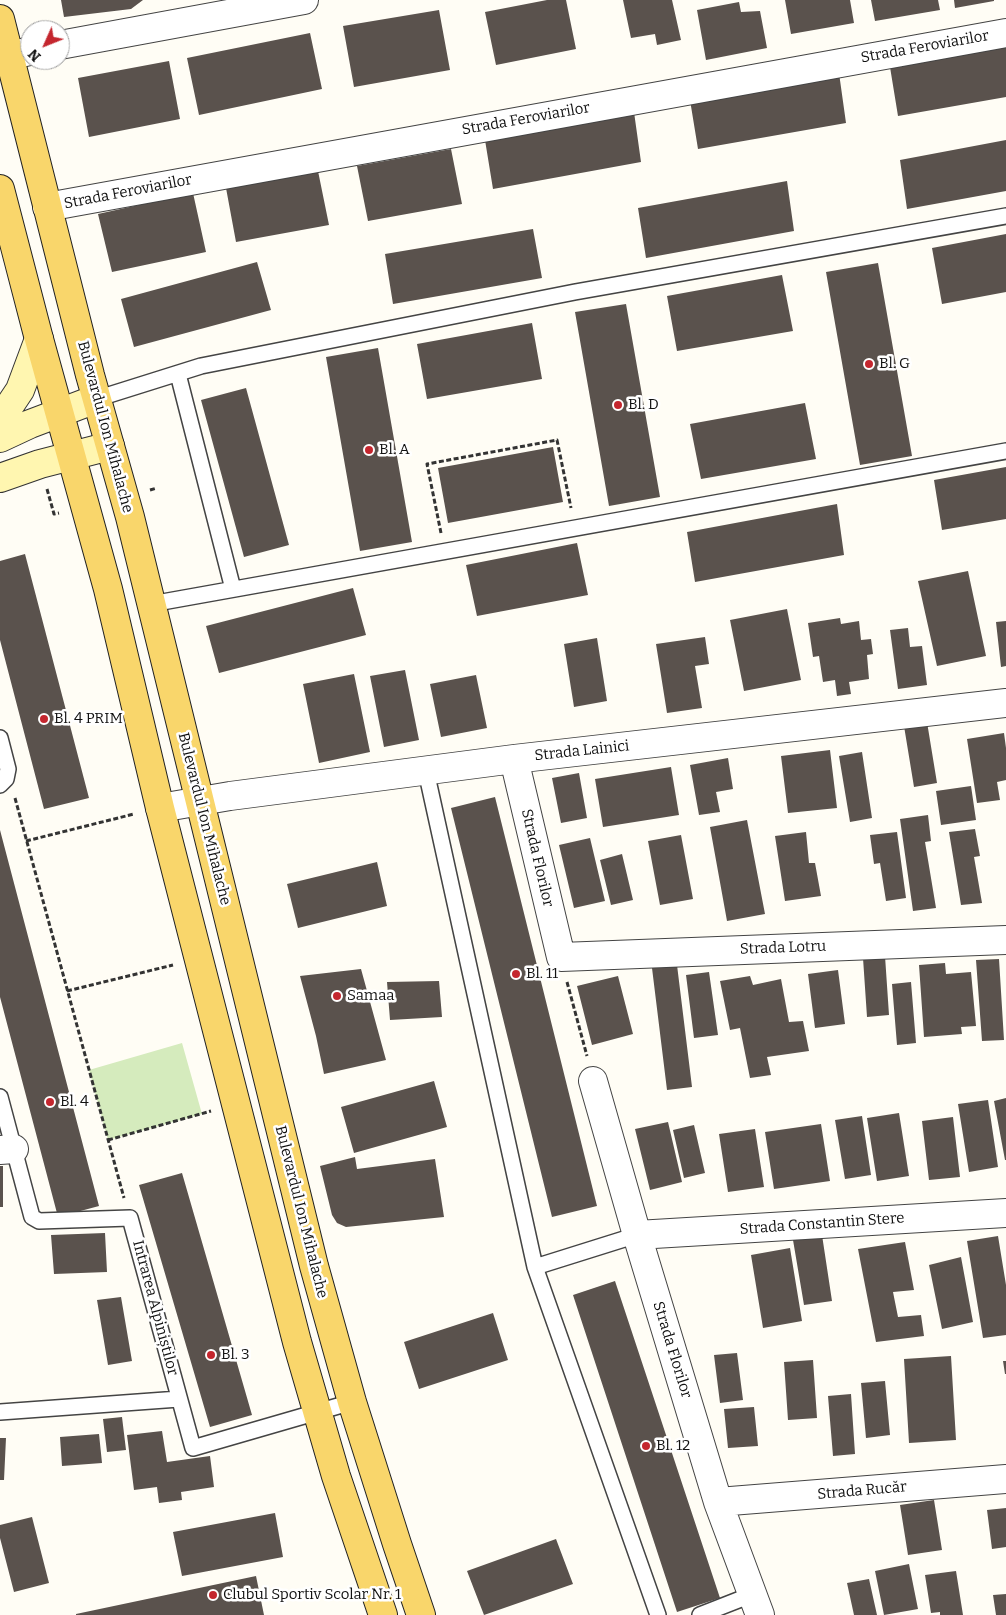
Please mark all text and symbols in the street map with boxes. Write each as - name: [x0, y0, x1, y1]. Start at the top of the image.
- north arrow: [20, 20, 70, 70]
- street label: Strada Feroviarilor: [860, 27, 990, 67]
- text: N: [25, 45, 44, 65]
- street label: Strada Feroviarilor: [461, 99, 591, 139]
- street label: Strada Feroviarilor: [63, 171, 193, 213]
- street label: Bulevardul Ion Mihalache: [73, 339, 137, 515]
- place label: Bl. G: [879, 355, 910, 373]
- marker: Bl. G: [863, 358, 875, 370]
- place label: Bl. D: [628, 396, 659, 414]
- marker: Bl. D: [612, 399, 624, 411]
- place label: Bl. A: [379, 441, 410, 459]
- marker: Bl. A: [363, 444, 375, 456]
- place label: Bl. 4 PRIM: [54, 710, 123, 728]
- marker: Bl. 4 PRIM: [38, 713, 50, 725]
- street label: Bulevardul Ion Mihalache: [174, 731, 234, 907]
- street label: Strada Lainici: [534, 737, 630, 765]
- street label: Strada Florilor: [517, 807, 557, 909]
- street label: Strada Lotru: [739, 937, 827, 959]
- place label: Bl. 11: [526, 965, 558, 983]
- marker: Bl. 11: [510, 968, 522, 980]
- place label: Samaa: [347, 987, 395, 1005]
- marker: Samaa: [331, 990, 343, 1002]
- place label: Bl. 4: [60, 1093, 89, 1111]
- marker: Bl. 4: [44, 1096, 56, 1108]
- street label: Bulevardul Ion Mihalache: [271, 1124, 331, 1300]
- street label: Strada Constantin Stere: [739, 1209, 905, 1239]
- street label: Intrarea Alpiniștilor: [128, 1238, 182, 1378]
- street label: Strada Florilor: [649, 1299, 695, 1401]
- place label: Bl. 3: [221, 1346, 250, 1364]
- marker: Bl. 3: [205, 1349, 217, 1361]
- place label: Bl. 12: [656, 1437, 690, 1455]
- marker: Bl. 12: [640, 1440, 652, 1452]
- street label: Strada Rucăr: [817, 1478, 907, 1504]
- place label: Clubul Sportiv Scolar Nr. 1: [223, 1586, 401, 1604]
- marker: Clubul Sportiv Scolar Nr. 1: [207, 1589, 219, 1601]

